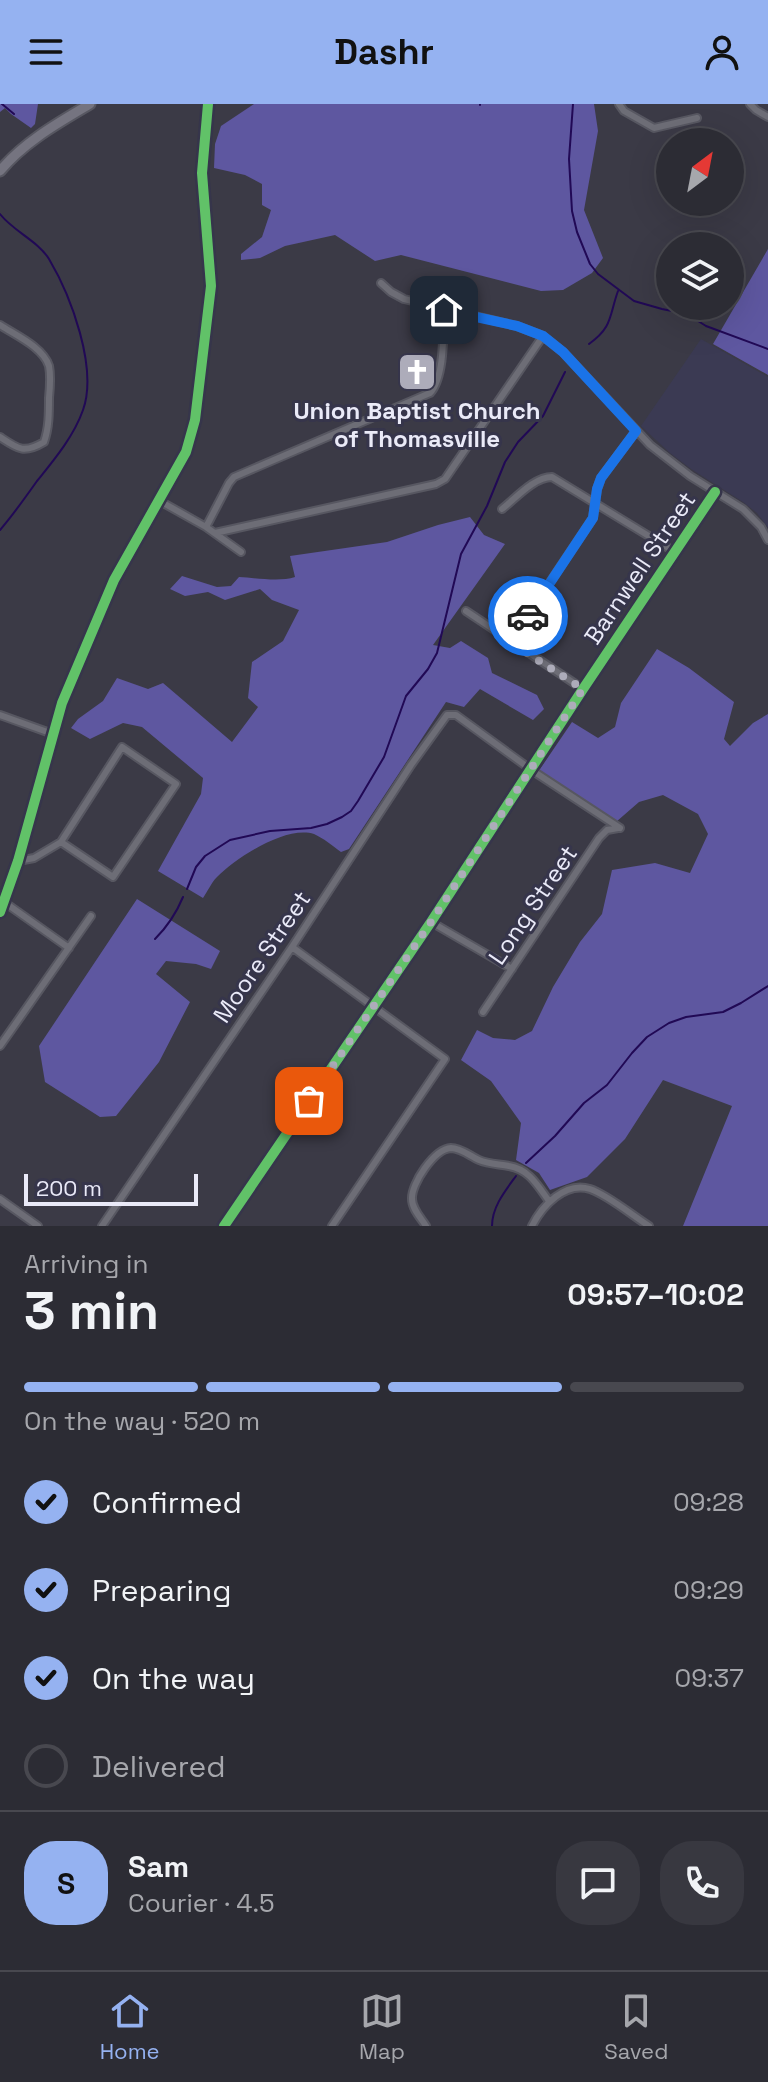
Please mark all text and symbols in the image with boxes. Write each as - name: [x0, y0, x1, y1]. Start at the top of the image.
- text: Dashr: [334, 29, 434, 75]
- icon: menu: [24, 30, 68, 74]
- icon: person: [700, 30, 744, 74]
- north arrow: [656, 128, 744, 216]
- map controls: [656, 128, 744, 320]
- button: layers: [656, 232, 744, 320]
- pin: [410, 276, 478, 344]
- icon: home: [422, 288, 466, 332]
- church icon: Union Baptist Church of Thomasville: [396, 351, 438, 393]
- place label: Union Baptist Church of Thomasville: [293, 395, 541, 454]
- street label: Barnwell Street: [577, 485, 702, 650]
- courier: [488, 576, 568, 656]
- icon: car: [506, 594, 550, 638]
- street label: Long Street: [481, 839, 584, 970]
- street label: Moore Street: [206, 885, 317, 1029]
- pin: [275, 1067, 343, 1135]
- icon: bag: [287, 1079, 331, 1123]
- scale bar: [24, 1170, 198, 1206]
- text: 200 m: [36, 1174, 102, 1202]
- text: Arriving in: [24, 1247, 148, 1281]
- text: 09:57–10:02: [567, 1275, 744, 1314]
- text: 3 min: [24, 1278, 159, 1344]
- text: On the way · 520 m: [24, 1404, 260, 1438]
- icon: check: [24, 1480, 68, 1524]
- text: Confirmed: [92, 1483, 242, 1522]
- text: 09:28: [673, 1485, 744, 1519]
- icon: check: [24, 1568, 68, 1612]
- text: Preparing: [92, 1571, 231, 1610]
- text: 09:29: [673, 1573, 744, 1607]
- icon: check: [24, 1656, 68, 1700]
- text: On the way: [92, 1659, 255, 1698]
- text: 09:37: [674, 1661, 744, 1695]
- text: Delivered: [92, 1747, 226, 1786]
- button: chat: [556, 1841, 640, 1925]
- button: phone: [660, 1841, 744, 1925]
- text: Sam: [128, 1847, 189, 1886]
- text: S: [57, 1864, 75, 1903]
- text: Courier · 4.5: [128, 1886, 275, 1920]
- tab: Home: [100, 1989, 160, 2065]
- tab: Map: [359, 1989, 405, 2065]
- tab: Saved: [604, 1989, 668, 2065]

